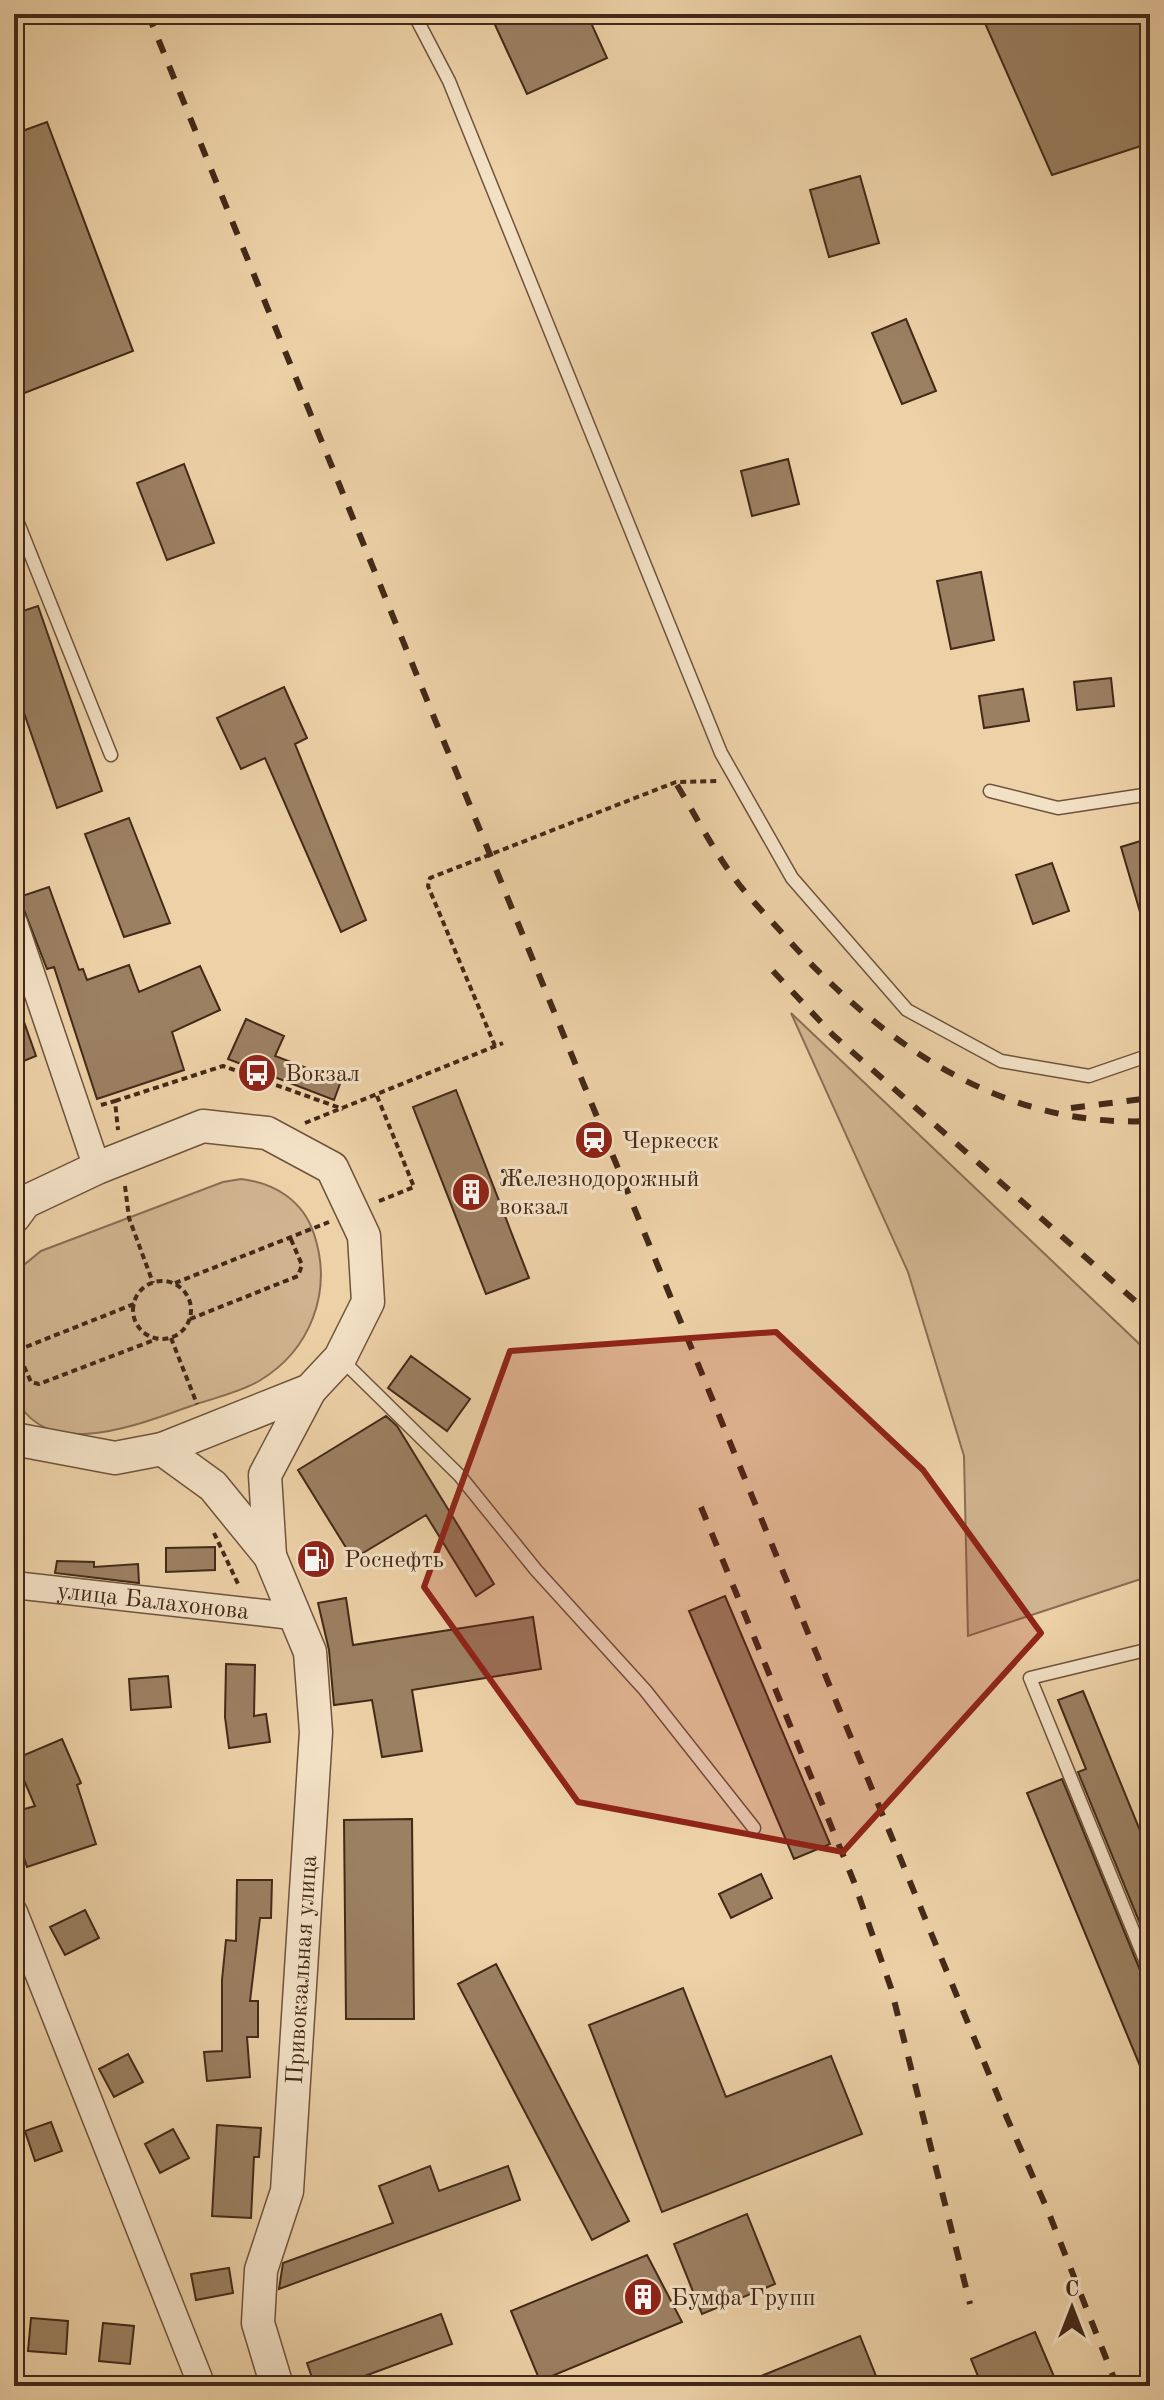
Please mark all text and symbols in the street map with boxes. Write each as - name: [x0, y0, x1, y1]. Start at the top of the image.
- bus stop icon: Вокзал: [236, 1052, 278, 1094]
- place label: Вокзал: [285, 1063, 360, 1087]
- station icon: Черкесск: [573, 1119, 615, 1161]
- place label: Черкесск: [622, 1130, 719, 1154]
- place label: Железнодорожный вокзал: [499, 1168, 699, 1220]
- building icon: Железнодорожный вокзал: [450, 1171, 492, 1213]
- fuel station icon: Роснефть: [295, 1538, 337, 1580]
- place label: Роснефть: [344, 1549, 444, 1573]
- street label: улица Балахонова: [56, 1580, 250, 1625]
- street label: Привокзальная улица: [284, 1854, 322, 2085]
- north arrow: [1032, 2268, 1112, 2348]
- building icon: Бумфа Групп: [622, 2276, 664, 2318]
- text: С: [1065, 2279, 1079, 2301]
- place label: Бумфа Групп: [671, 2287, 816, 2311]

